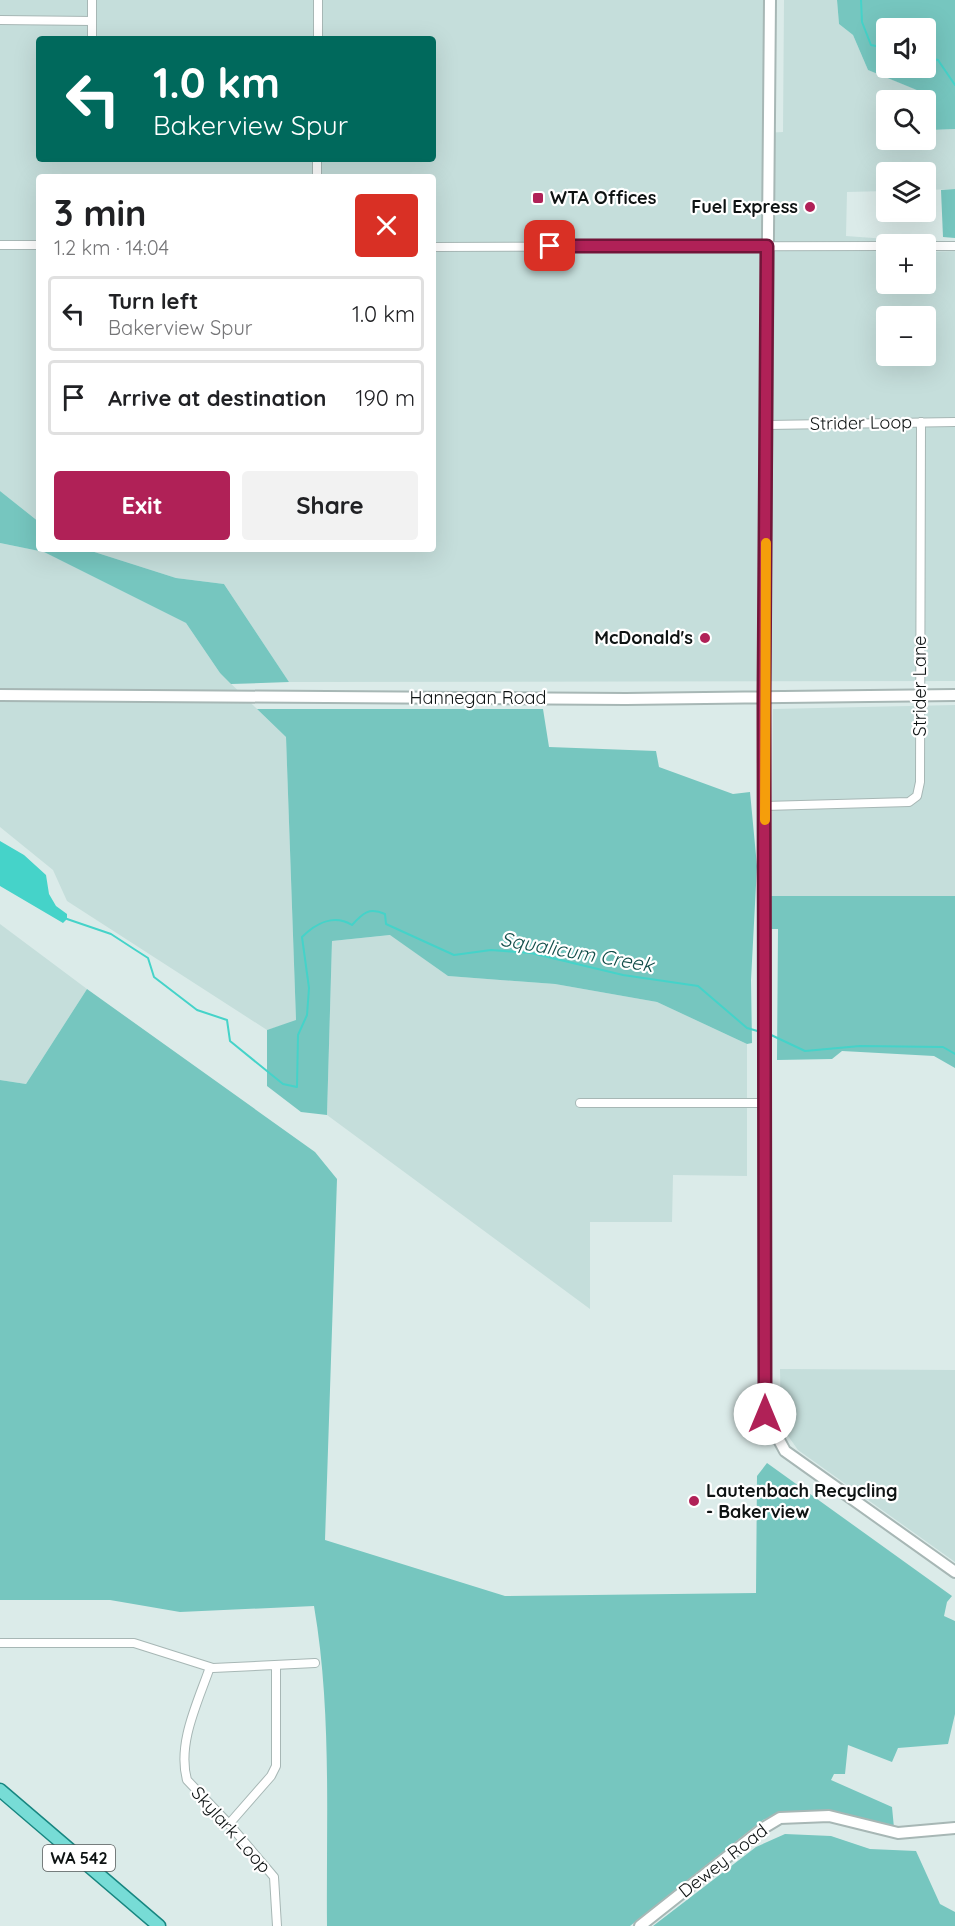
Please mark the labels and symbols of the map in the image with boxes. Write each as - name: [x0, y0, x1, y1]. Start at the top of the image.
- place label: WTA Offices: [550, 186, 657, 209]
- marker: WTA Offices: [531, 191, 545, 205]
- place label: Fuel Express: [691, 195, 798, 218]
- marker: Fuel Express: [803, 200, 817, 214]
- pin: [524, 220, 575, 271]
- street label: Strider Loop: [810, 410, 912, 435]
- place label: McDonald's: [594, 626, 693, 649]
- marker: McDonald's: [698, 631, 712, 645]
- street label: Strider Lane: [908, 636, 931, 736]
- street label: Hannegan Road: [410, 686, 546, 709]
- water label: Squalicum Creek: [499, 926, 658, 978]
- position arrow: [733, 1382, 797, 1446]
- place label: Lautenbach Recycling - Bakerview: [706, 1479, 897, 1523]
- marker: Lautenbach Recycling - Bakerview: [687, 1494, 701, 1508]
- street label: Skylark Loop: [186, 1782, 276, 1878]
- street label: Dewey Road: [674, 1819, 772, 1903]
- road number: WA 542: [43, 1845, 115, 1871]

